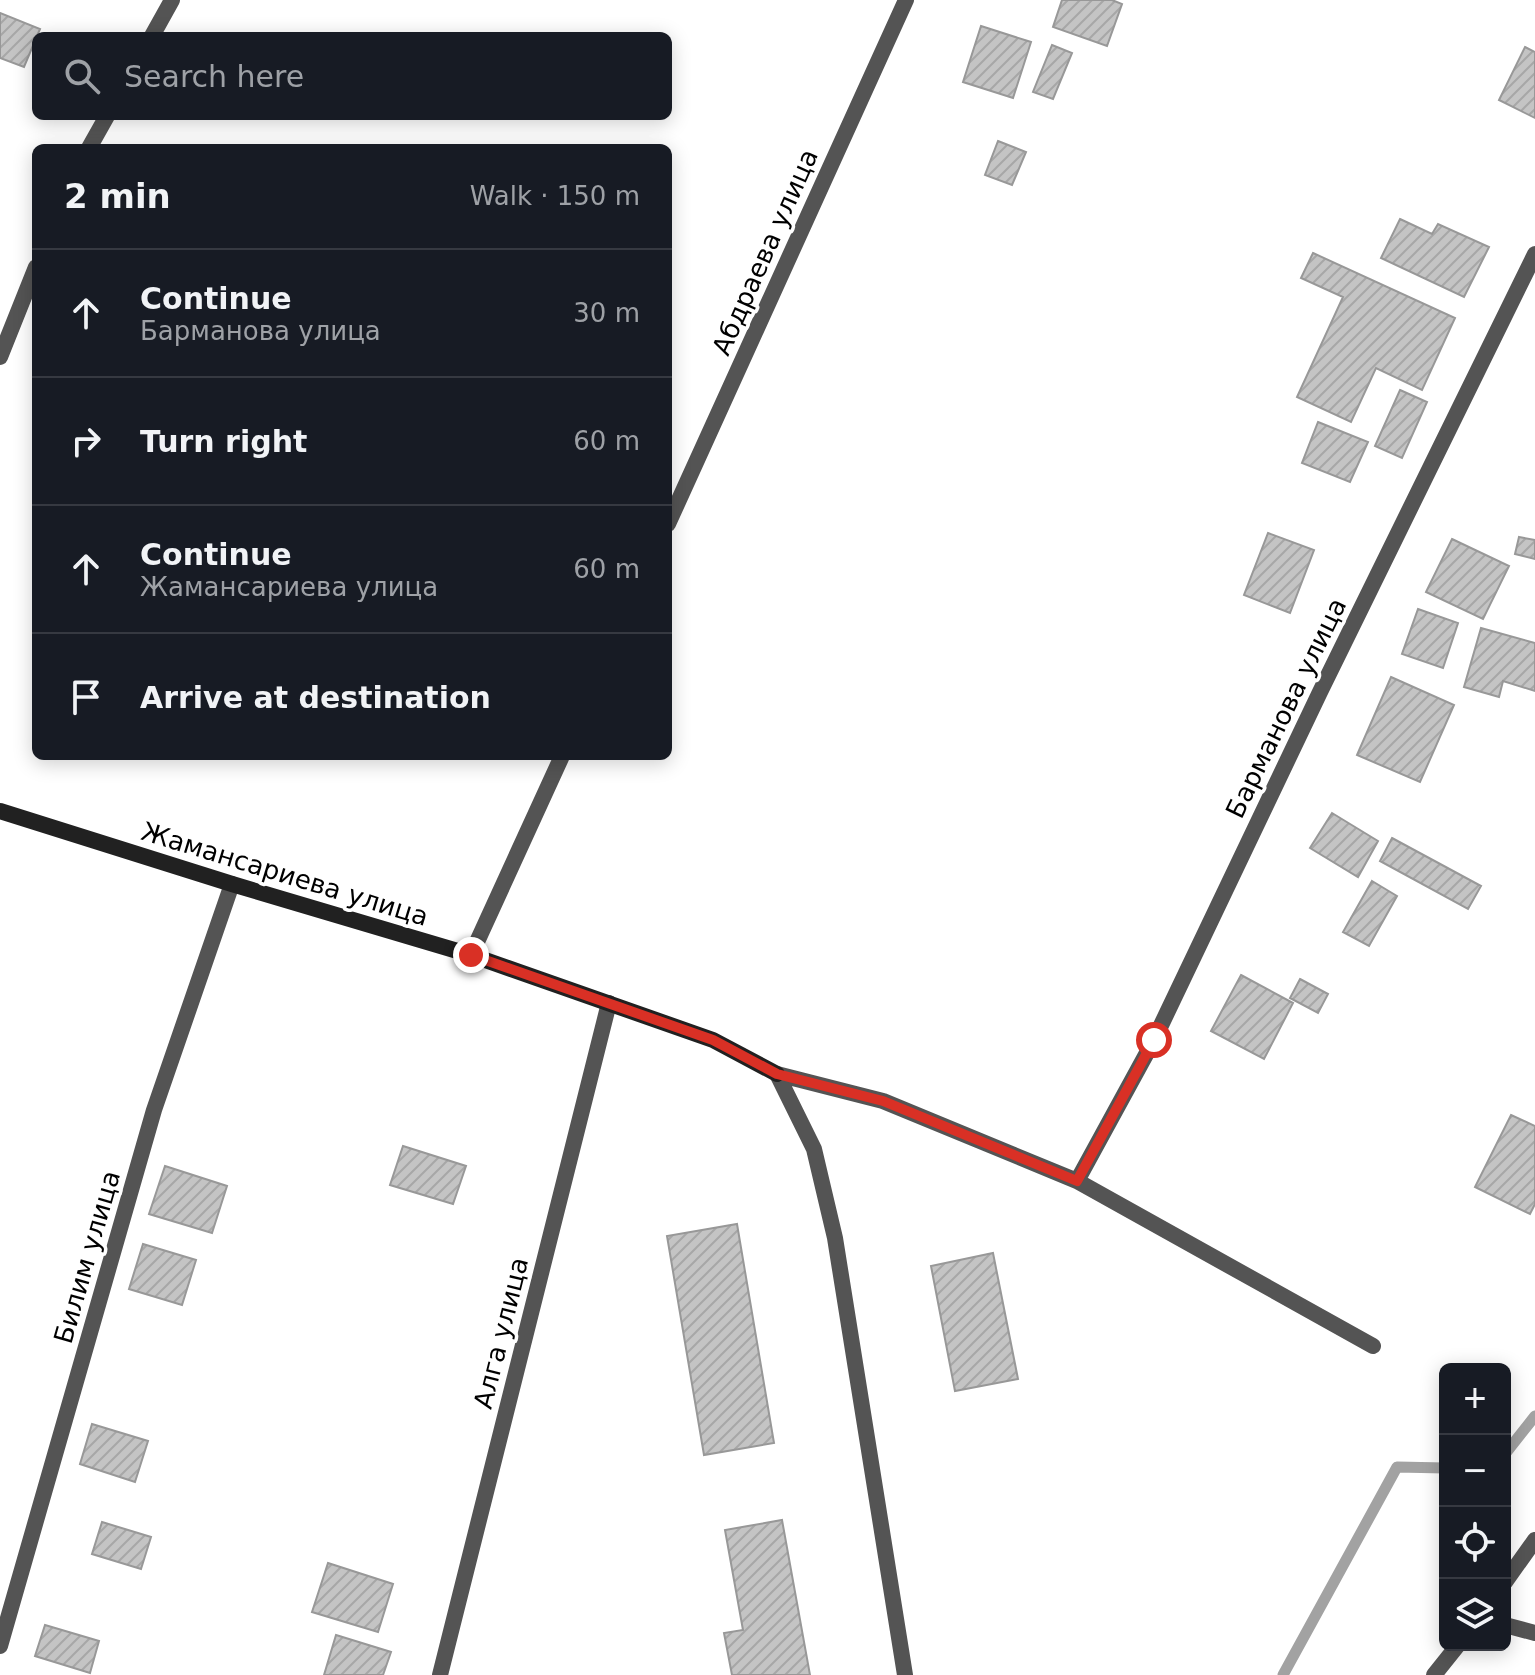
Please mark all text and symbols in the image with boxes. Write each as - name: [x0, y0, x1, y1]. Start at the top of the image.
- search box: [32, 32, 672, 120]
- icon: search: [60, 54, 104, 98]
- text: Search here: [124, 59, 304, 94]
- street label: Абдраева улица: [706, 144, 824, 360]
- text: 2 min: [64, 176, 171, 216]
- text: Walk · 150 m: [470, 181, 640, 211]
- text: Continue: [140, 281, 292, 316]
- icon: ahead: [64, 291, 108, 335]
- text: 30 m: [573, 298, 640, 328]
- text: Барманова улица: [140, 316, 381, 346]
- icon: right: [64, 419, 108, 463]
- text: Turn right: [140, 424, 307, 459]
- text: 60 m: [573, 426, 640, 456]
- text: Continue: [140, 537, 292, 572]
- icon: ahead: [64, 547, 108, 591]
- text: 60 m: [573, 554, 640, 584]
- text: Жамансариева улица: [140, 572, 438, 602]
- street label: Барманова улица: [1220, 593, 1352, 823]
- icon: arrive: [64, 675, 108, 719]
- text: Arrive at destination: [140, 680, 491, 715]
- street label: Жамансариева улица: [138, 816, 432, 932]
- route end: [453, 937, 489, 973]
- route start: [1136, 1022, 1172, 1058]
- street label: Билим улица: [48, 1167, 126, 1347]
- street label: Алга улица: [468, 1254, 534, 1412]
- map controls: [1439, 1363, 1511, 1651]
- button: +: [1439, 1363, 1511, 1435]
- button: −: [1439, 1435, 1511, 1507]
- button: locate: [1439, 1507, 1511, 1579]
- button: layers: [1439, 1579, 1511, 1651]

